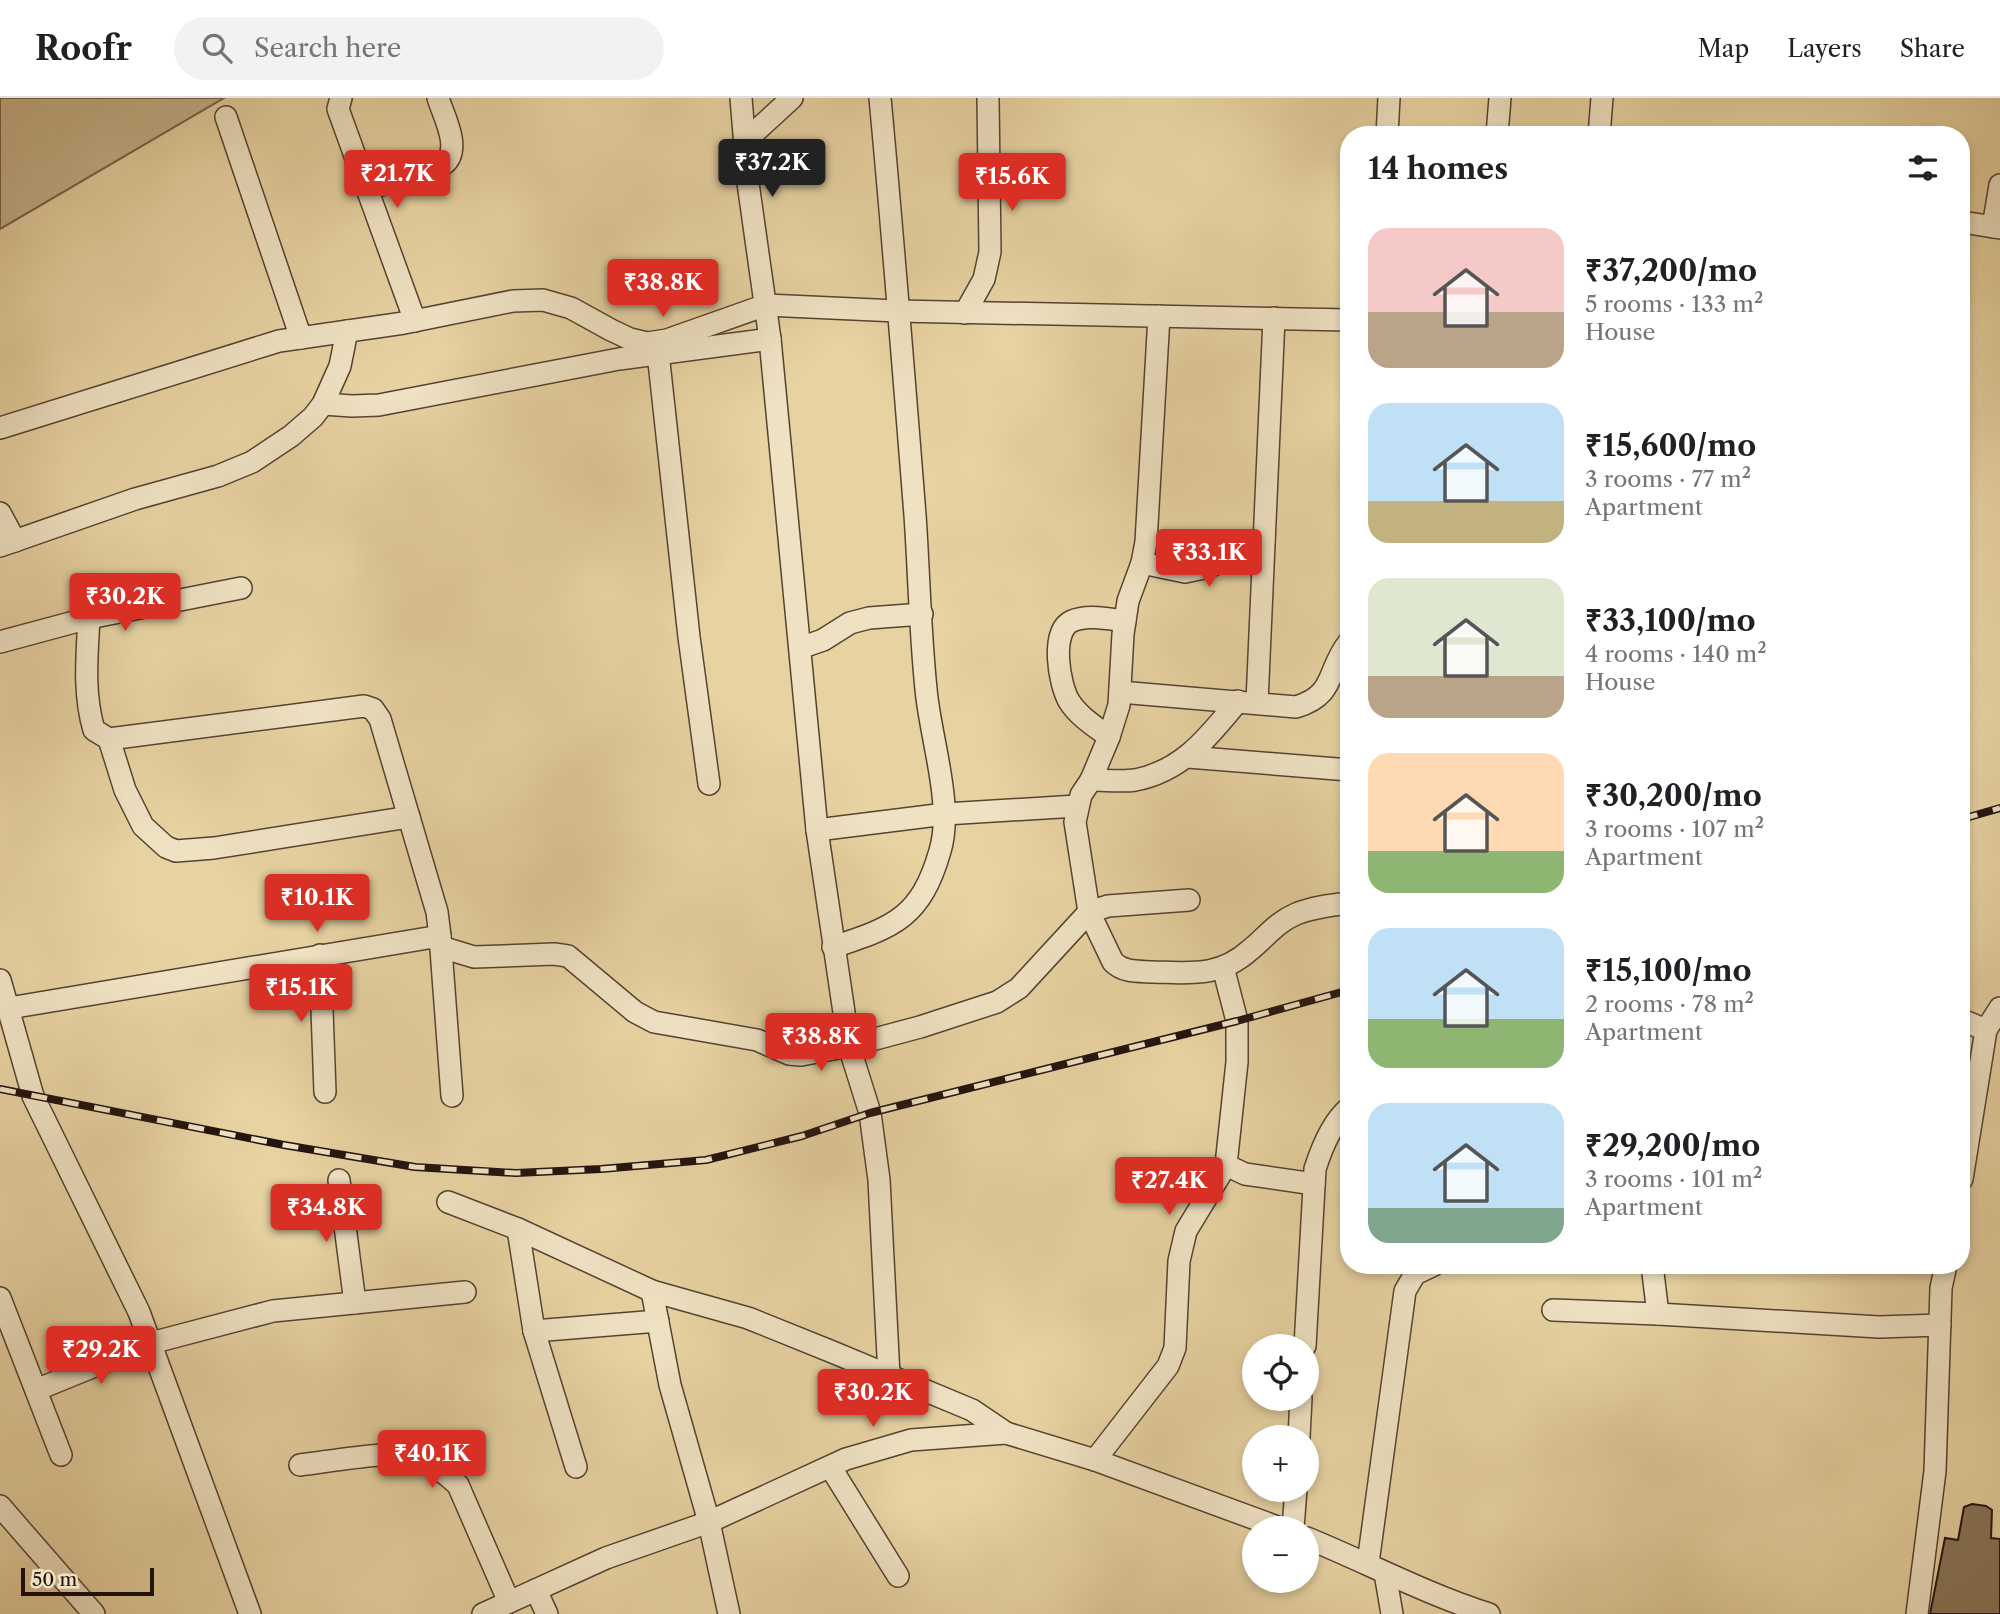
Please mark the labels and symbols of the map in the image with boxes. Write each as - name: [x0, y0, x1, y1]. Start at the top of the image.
- pin: ₹37.2K: [715, 140, 829, 199]
- pin: ₹21.7K: [340, 150, 454, 210]
- pin: ₹15.6K: [955, 153, 1069, 213]
- pin: ₹38.8K: [606, 260, 720, 319]
- pin: ₹33.1K: [1152, 530, 1266, 589]
- pin: ₹30.2K: [68, 574, 182, 633]
- pin: ₹10.1K: [260, 874, 374, 934]
- pin: ₹15.1K: [244, 964, 358, 1024]
- pin: ₹38.8K: [764, 1014, 878, 1073]
- pin: ₹27.4K: [1112, 1158, 1226, 1217]
- pin: ₹34.8K: [269, 1184, 383, 1244]
- pin: ₹29.2K: [44, 1326, 158, 1386]
- pin: ₹30.2K: [816, 1370, 930, 1429]
- pin: ₹40.1K: [375, 1430, 489, 1490]
- scale bar: [21, 1565, 154, 1597]

